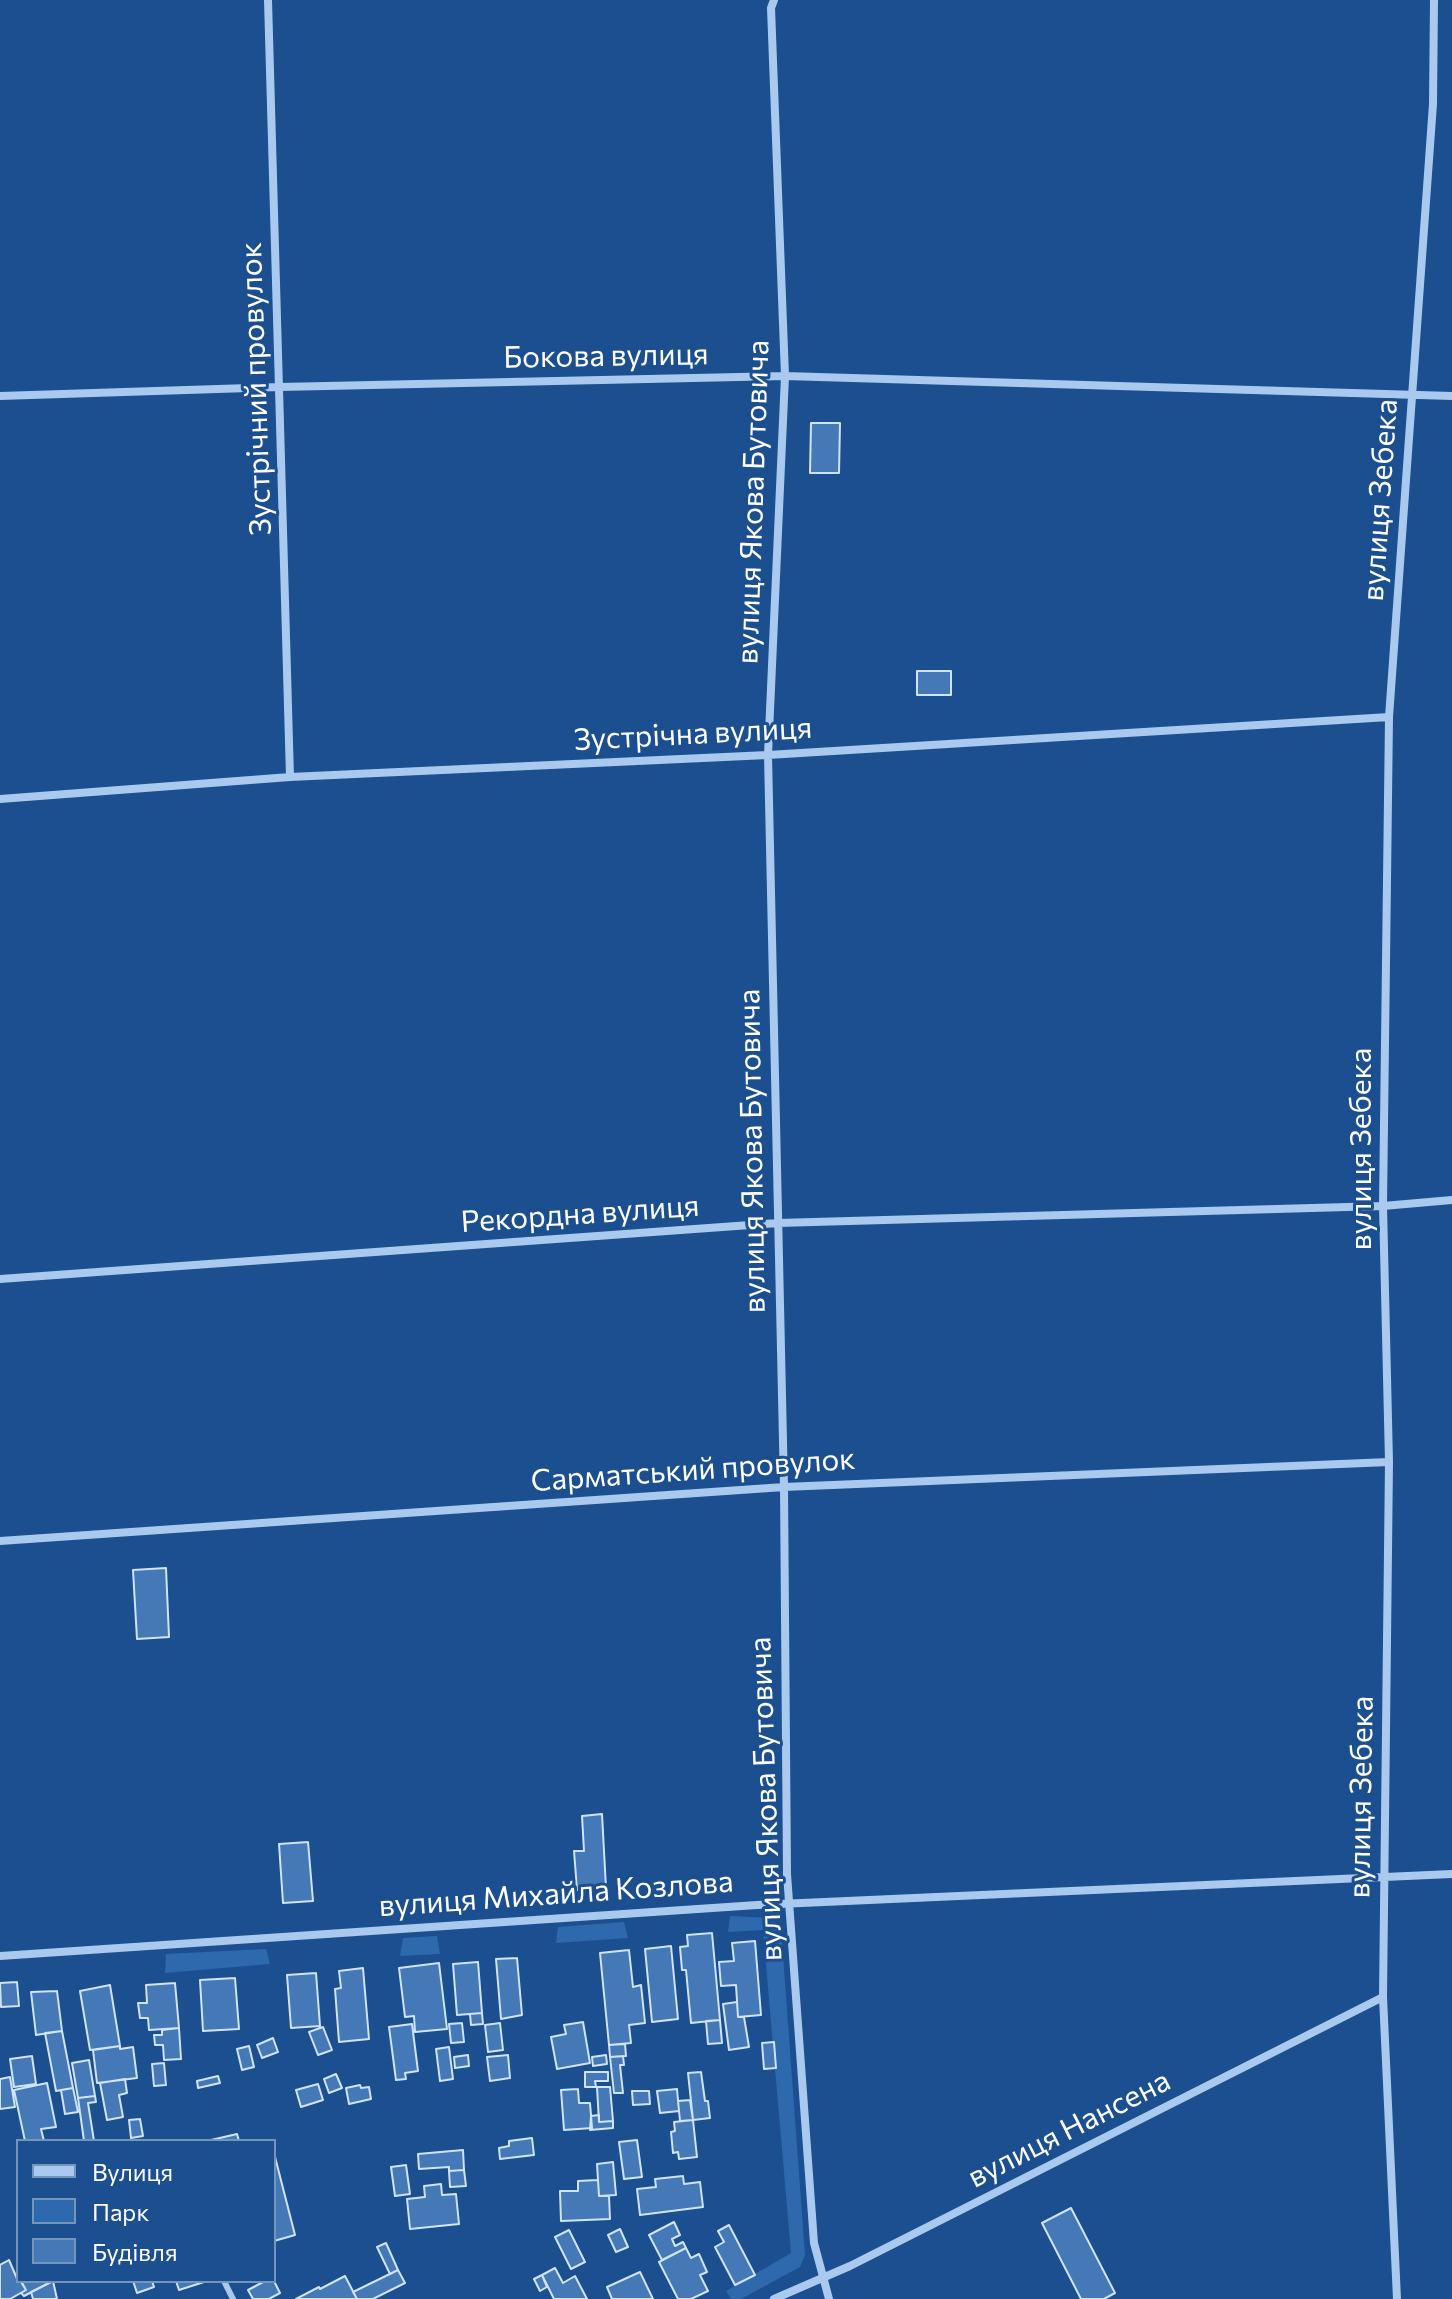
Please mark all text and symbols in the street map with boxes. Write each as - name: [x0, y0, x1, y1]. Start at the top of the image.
- street label: Зустрічний провулок: [233, 242, 279, 536]
- street label: Бокова вулиця: [503, 336, 709, 376]
- street label: вулиця Якова Бутовича: [729, 339, 777, 665]
- street label: вулиця Зебека: [1355, 398, 1405, 602]
- street label: Зустрічна вулиця: [573, 710, 813, 758]
- street label: вулиця Якова Бутовича: [731, 988, 773, 1314]
- street label: вулиця Зебека: [1343, 1048, 1379, 1250]
- street label: Рекордна вулиця: [460, 1188, 700, 1240]
- street label: Сарматський провулок: [530, 1441, 856, 1499]
- street label: вулиця Якова Бутовича: [742, 1636, 790, 1962]
- street label: вулиця Зебека: [1341, 1695, 1381, 1899]
- street label: вулиця Михайла Козлова: [378, 1864, 734, 1924]
- street label: вулиця Нансена: [962, 2063, 1176, 2195]
- legend: [16, 2139, 276, 2283]
- text: Вулиця: [92, 2157, 173, 2186]
- text: Парк: [92, 2197, 149, 2226]
- text: Будівля: [92, 2237, 178, 2266]

